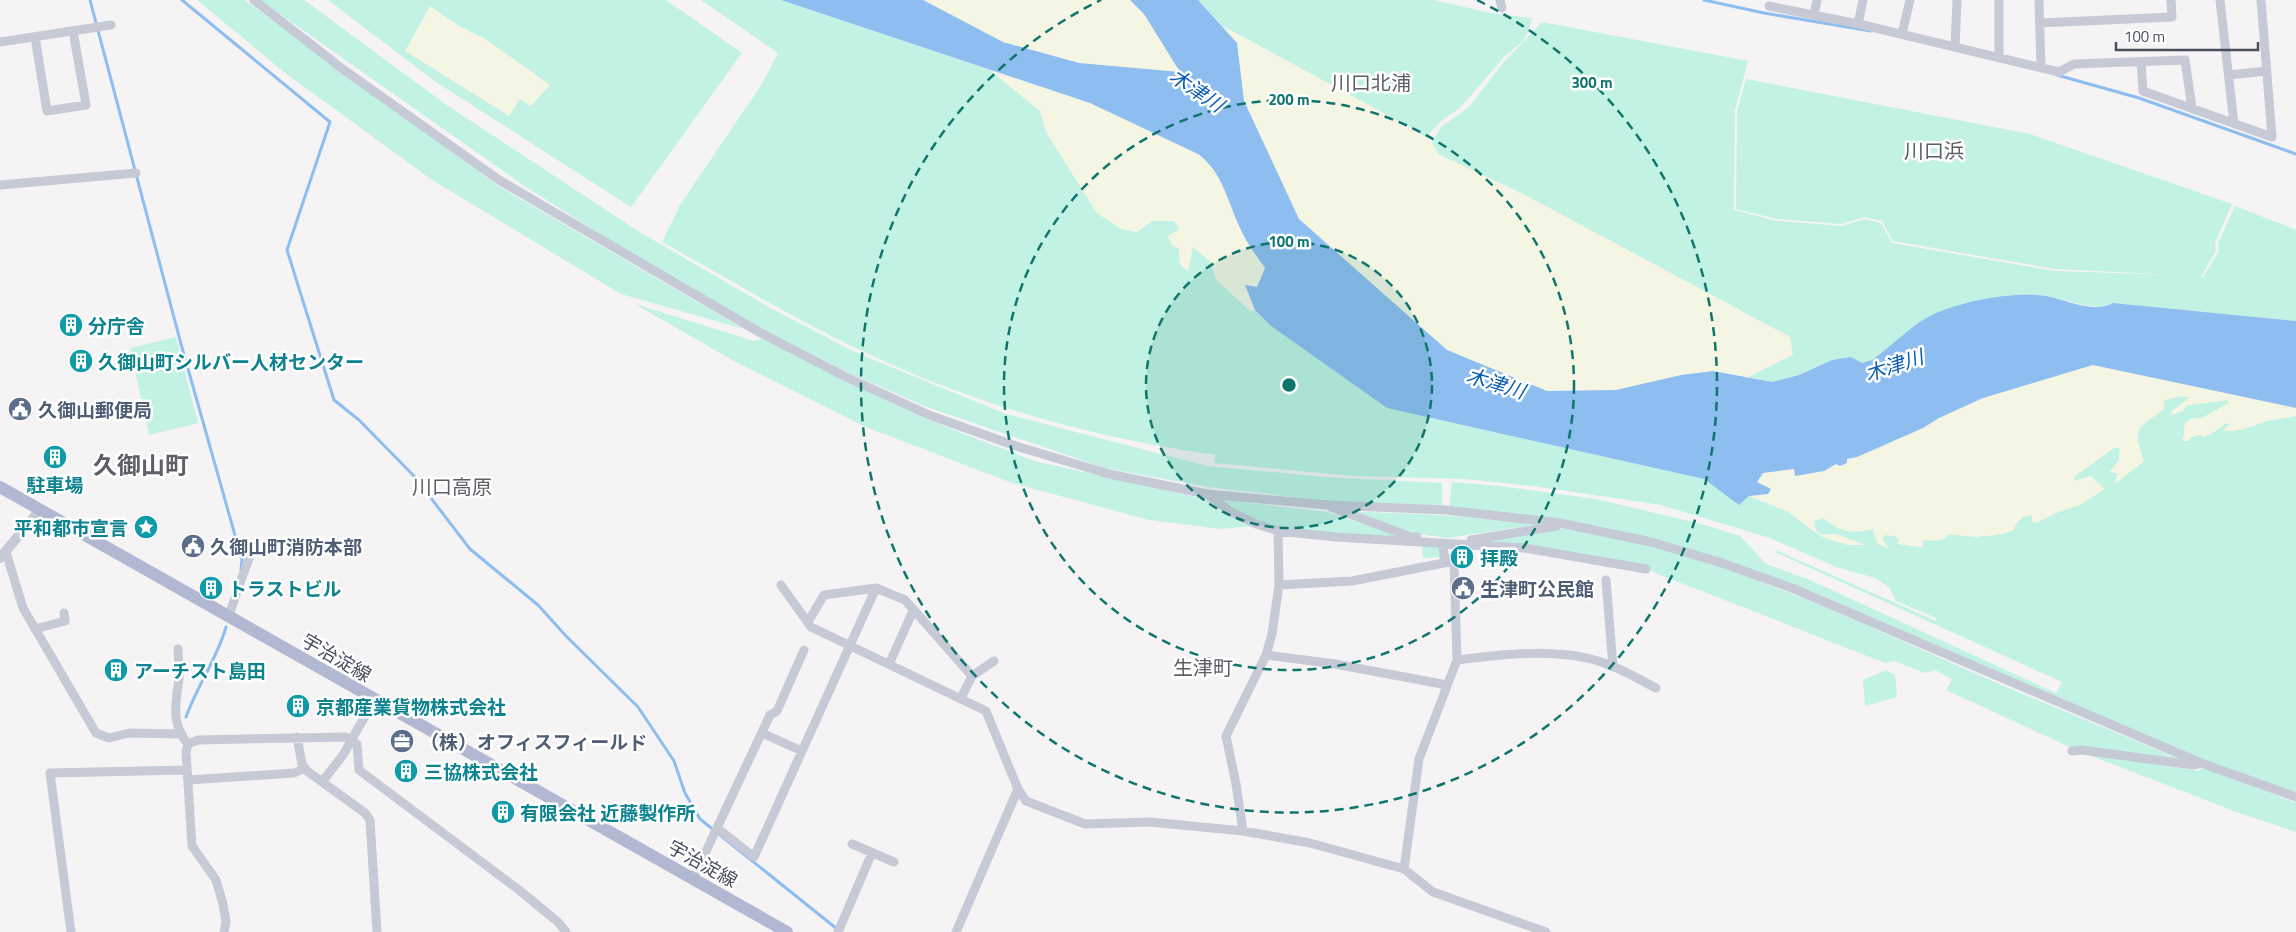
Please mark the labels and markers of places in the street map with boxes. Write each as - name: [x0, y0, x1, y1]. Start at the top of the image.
- place label: 分庁舎: [88, 311, 145, 340]
- building icon: 分庁舎: [58, 312, 84, 338]
- place label: 久御山町シルバー人材センター: [98, 347, 364, 376]
- building icon: 久御山町シルバー人材センター: [68, 348, 94, 374]
- centre of rings: [1280, 376, 1298, 394]
- place label: 久御山郵便局: [38, 395, 152, 424]
- public building icon: 久御山郵便局: [7, 396, 33, 422]
- building icon: 駐車場: [42, 444, 68, 470]
- place label: 駐車場: [26, 470, 84, 499]
- place label: 平和都市宣言: [14, 513, 128, 542]
- place icon: 平和都市宣言: [133, 514, 159, 540]
- place label: 久御山町消防本部: [210, 532, 362, 561]
- public building icon: 久御山町消防本部: [180, 533, 206, 559]
- place label: 拝殿: [1480, 543, 1518, 572]
- building icon: 拝殿: [1449, 544, 1475, 570]
- place label: トラストビル: [228, 574, 342, 603]
- place label: 生津町公民館: [1480, 574, 1594, 603]
- building icon: トラストビル: [198, 575, 224, 601]
- public building icon: 生津町公民館: [1450, 575, 1476, 601]
- place label: アーチスト島田: [134, 656, 266, 685]
- building icon: アーチスト島田: [103, 657, 129, 683]
- place label: 京都産業貨物株式会社: [316, 692, 506, 721]
- building icon: 京都産業貨物株式会社: [285, 693, 311, 719]
- place label: （株）オフィスフィールド: [420, 727, 647, 756]
- office icon: （株）オフィスフィールド: [389, 728, 415, 754]
- place label: 三協株式会社: [424, 757, 538, 786]
- building icon: 三協株式会社: [393, 758, 419, 784]
- place label: 有限会社 近藤製作所: [520, 798, 695, 827]
- building icon: 有限会社 近藤製作所: [490, 799, 516, 825]

